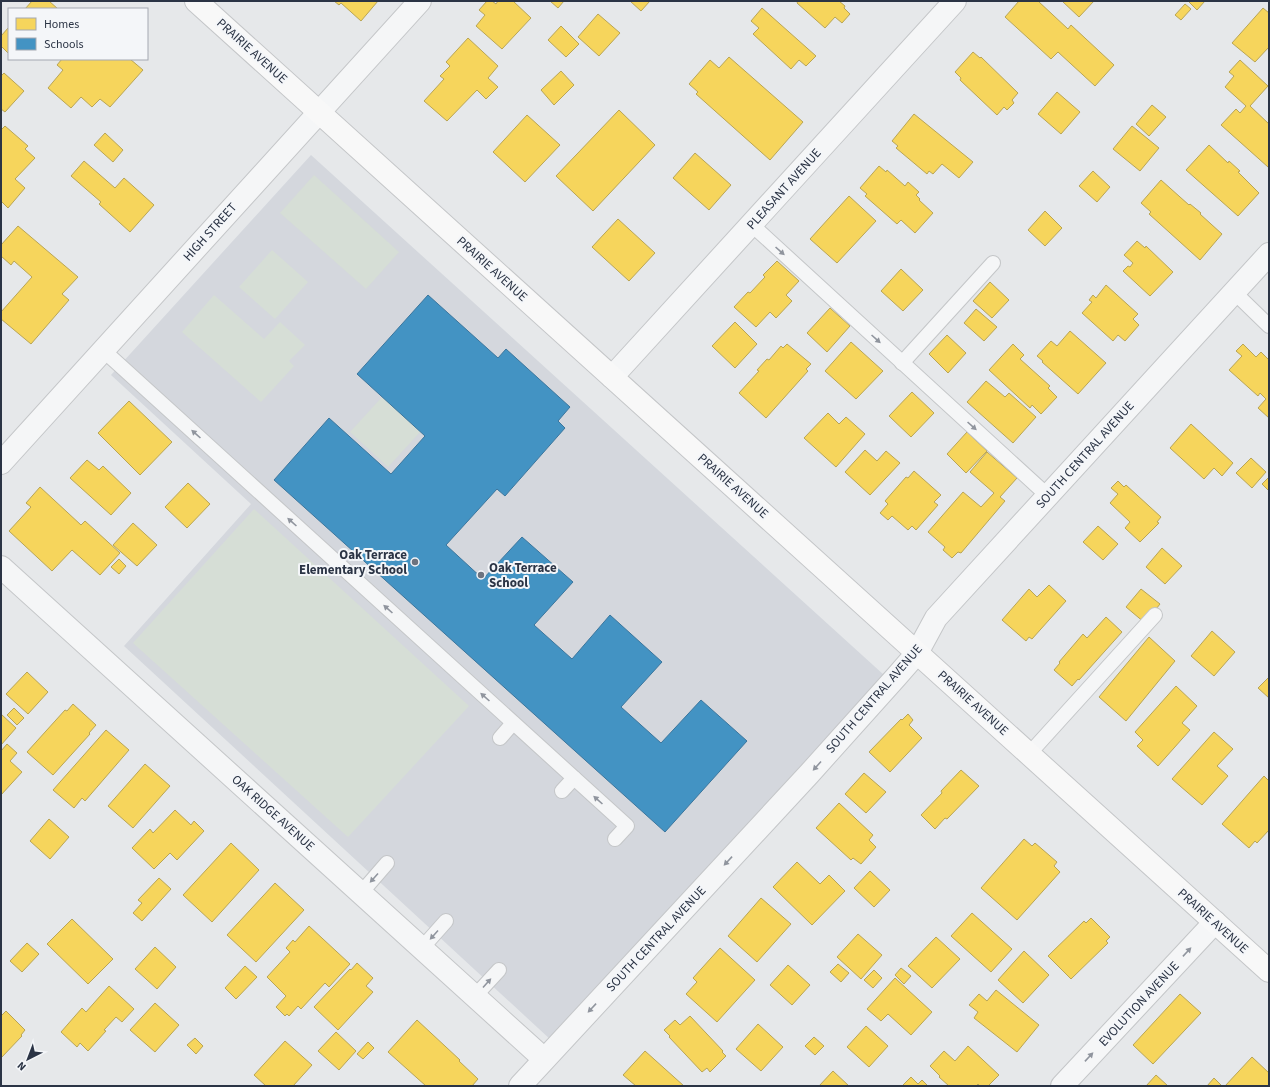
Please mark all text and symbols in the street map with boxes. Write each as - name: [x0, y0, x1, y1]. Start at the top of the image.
- legend: [8, 8, 148, 60]
- street label: PRAIRIE AVENUE: [213, 14, 291, 88]
- text: Homes: [44, 16, 79, 33]
- text: Schools: [44, 36, 84, 53]
- street label: PLEASANT AVENUE: [743, 144, 825, 234]
- street label: HIGH STREET: [179, 199, 241, 265]
- street label: PRAIRIE AVENUE: [453, 232, 531, 306]
- one-way arrow: [775, 246, 785, 256]
- one-way arrow: [871, 334, 881, 343]
- street label: SOUTH CENTRAL AVENUE: [1032, 397, 1138, 513]
- one-way arrow: [966, 422, 977, 431]
- one-way arrow: [191, 430, 201, 439]
- street label: PRAIRIE AVENUE: [694, 449, 772, 523]
- one-way arrow: [287, 517, 297, 527]
- place label: Oak Terrace Elementary School: [299, 546, 407, 579]
- marker: Oak Terrace Elementary School: [410, 557, 420, 567]
- place label: Oak Terrace School: [489, 559, 557, 592]
- marker: Oak Terrace School: [476, 570, 486, 580]
- one-way arrow: [383, 605, 394, 614]
- street label: SOUTH CENTRAL AVENUE: [822, 641, 927, 757]
- street label: PRAIRIE AVENUE: [934, 666, 1012, 740]
- one-way arrow: [480, 693, 489, 702]
- one-way arrow: [812, 760, 821, 771]
- street label: OAK RIDGE AVENUE: [228, 771, 319, 855]
- one-way arrow: [593, 795, 603, 805]
- one-way arrow: [723, 856, 733, 866]
- one-way arrow: [369, 873, 379, 883]
- street label: SOUTH CENTRAL AVENUE: [602, 882, 710, 996]
- street label: PRAIRIE AVENUE: [1174, 884, 1252, 958]
- one-way arrow: [429, 930, 439, 940]
- one-way arrow: [1182, 947, 1192, 957]
- street label: EVOLUTION AVENUE: [1095, 957, 1183, 1051]
- one-way arrow: [482, 978, 492, 988]
- one-way arrow: [588, 1003, 597, 1012]
- north arrow: [8, 1039, 48, 1079]
- one-way arrow: [1084, 1053, 1093, 1062]
- text: N: [14, 1058, 29, 1074]

